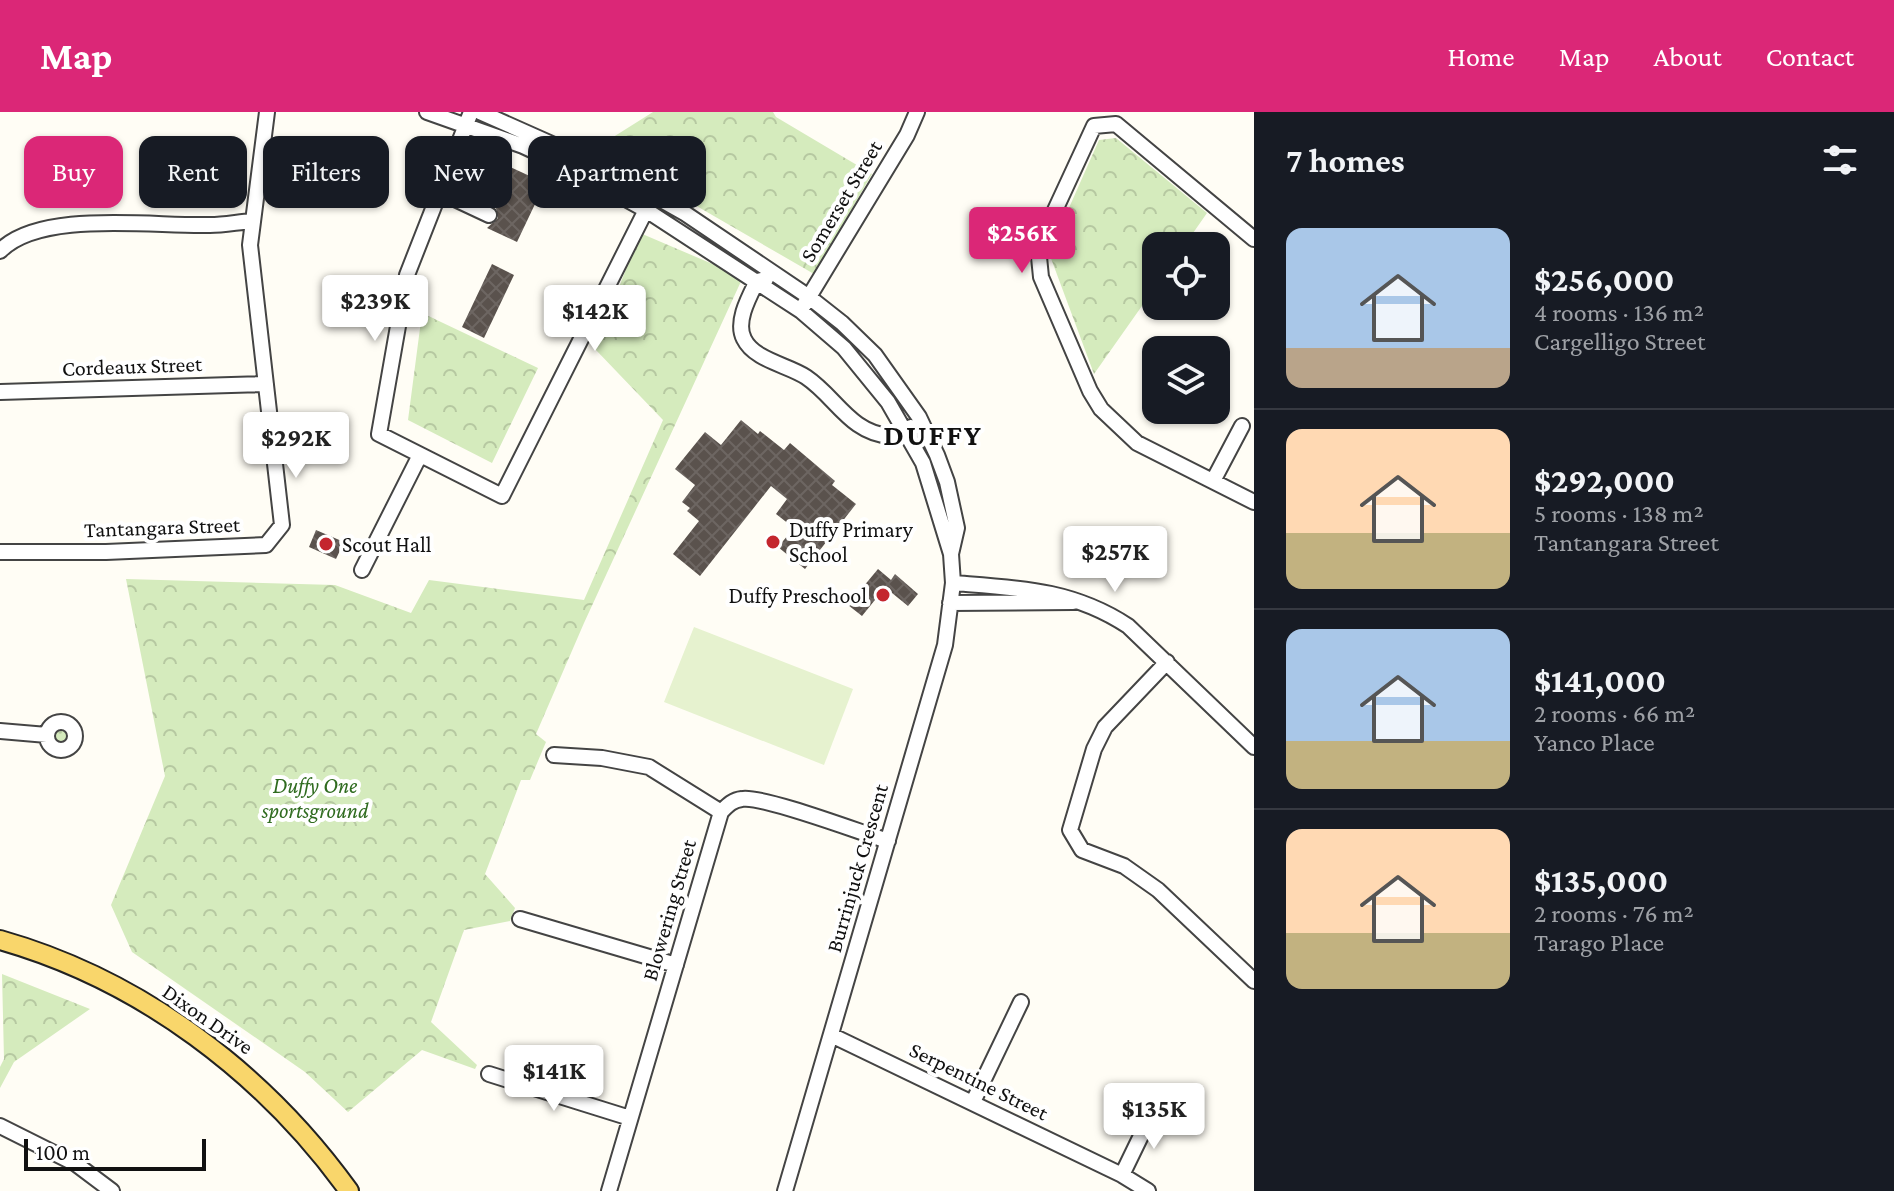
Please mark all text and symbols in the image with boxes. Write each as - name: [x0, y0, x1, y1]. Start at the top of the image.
- text: Map: [40, 35, 113, 77]
- text: Home: [1448, 41, 1515, 72]
- text: Map: [1559, 41, 1610, 72]
- text: About: [1654, 41, 1722, 72]
- text: Contact: [1766, 41, 1854, 72]
- street label: Somerset Street: [795, 135, 887, 266]
- chip: Buy: [24, 136, 123, 208]
- chip: Rent: [139, 136, 247, 208]
- chip: Filters: [263, 136, 389, 208]
- chip: New: [405, 136, 512, 208]
- chip: Apartment: [528, 136, 706, 208]
- icon: filters: [1818, 138, 1862, 182]
- text: 7 homes: [1286, 142, 1405, 179]
- pin: $256K: [966, 207, 1078, 275]
- text: $256K: [987, 218, 1057, 247]
- map controls: [1142, 232, 1230, 424]
- button: locate: [1142, 232, 1230, 320]
- icon: home: [1350, 260, 1446, 356]
- text: $256,000: [1534, 261, 1674, 298]
- pin: $239K: [319, 275, 431, 343]
- pin: $142K: [539, 285, 651, 353]
- text: $239K: [340, 286, 410, 315]
- text: $142K: [562, 296, 628, 325]
- text: 4 rooms · 136 m²: [1534, 298, 1704, 327]
- text: Cargelligo Street: [1534, 327, 1706, 356]
- button: layers: [1142, 336, 1230, 424]
- street label: Cordeaux Street: [61, 351, 203, 381]
- pin: $292K: [240, 412, 352, 480]
- district label: DUFFY: [883, 418, 983, 451]
- text: $292K: [261, 423, 331, 452]
- icon: home: [1350, 461, 1446, 557]
- text: $292,000: [1534, 462, 1675, 499]
- text: 5 rooms · 138 m²: [1534, 499, 1704, 528]
- street label: Tantangara Street: [83, 512, 241, 542]
- place label: Duffy Primary School: [789, 517, 914, 567]
- pin: $257K: [1059, 526, 1171, 594]
- text: Tantangara Street: [1534, 528, 1719, 557]
- place label: Scout Hall: [342, 532, 432, 557]
- marker: Duffy Primary School: [764, 533, 782, 551]
- marker: Scout Hall: [317, 535, 335, 553]
- text: $257K: [1081, 537, 1149, 566]
- place label: Duffy Preschool: [729, 583, 867, 608]
- marker: Duffy Preschool: [874, 586, 892, 604]
- icon: home: [1350, 661, 1446, 757]
- text: $141,000: [1534, 662, 1666, 699]
- text: 2 rooms · 66 m²: [1534, 699, 1695, 728]
- text: Yanco Place: [1534, 728, 1655, 757]
- park label: Duffy One sportsground: [261, 773, 369, 823]
- street label: Burrinjuck Crescent: [821, 780, 893, 955]
- street label: Blowering Street: [637, 836, 701, 984]
- icon: home: [1350, 861, 1446, 957]
- text: $135,000: [1534, 862, 1668, 899]
- text: 2 rooms · 76 m²: [1534, 899, 1694, 928]
- text: Tarago Place: [1534, 928, 1664, 957]
- street label: Dixon Drive: [158, 979, 258, 1059]
- street label: Serpentine Street: [906, 1037, 1053, 1126]
- pin: $141K: [498, 1045, 610, 1113]
- text: $141K: [522, 1056, 586, 1085]
- pin: $135K: [1098, 1083, 1210, 1151]
- text: $135K: [1122, 1094, 1186, 1123]
- scale bar: [24, 1135, 206, 1171]
- text: 100 m: [36, 1140, 90, 1165]

